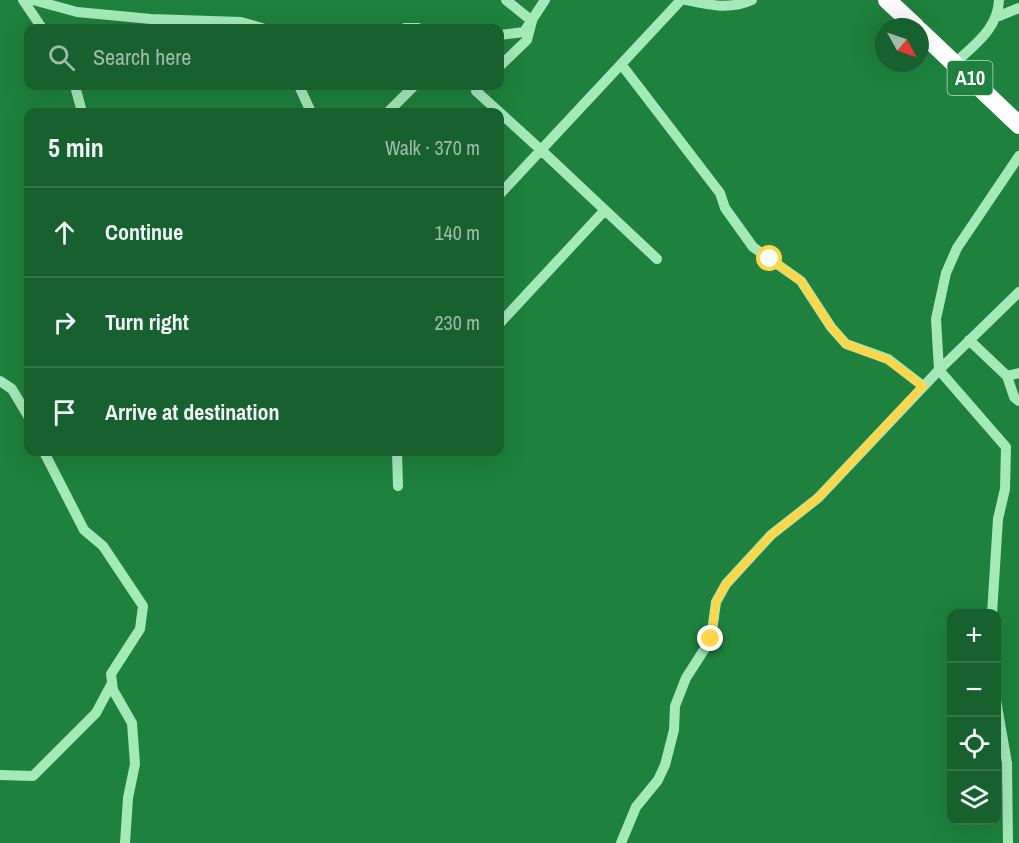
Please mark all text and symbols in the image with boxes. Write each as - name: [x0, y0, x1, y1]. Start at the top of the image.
- north arrow: [875, 18, 929, 72]
- search box: [24, 24, 504, 90]
- icon: search: [45, 41, 78, 74]
- text: Search here: [93, 42, 191, 72]
- road number: A10: [948, 61, 992, 95]
- text: 5 min: [48, 130, 104, 165]
- text: Walk · 370 m: [385, 134, 480, 161]
- icon: ahead: [48, 216, 81, 249]
- text: Continue: [105, 217, 183, 247]
- text: 140 m: [434, 219, 480, 246]
- route start: [756, 245, 782, 271]
- icon: right: [48, 306, 81, 339]
- text: Turn right: [105, 307, 189, 337]
- text: 230 m: [434, 309, 480, 336]
- icon: arrive: [48, 396, 81, 429]
- text: Arrive at destination: [105, 397, 279, 427]
- map controls: [947, 609, 1001, 825]
- button: +: [947, 609, 1001, 663]
- route end: [697, 625, 723, 651]
- button: −: [947, 663, 1001, 717]
- button: locate: [947, 717, 1001, 771]
- button: layers: [947, 771, 1001, 825]

